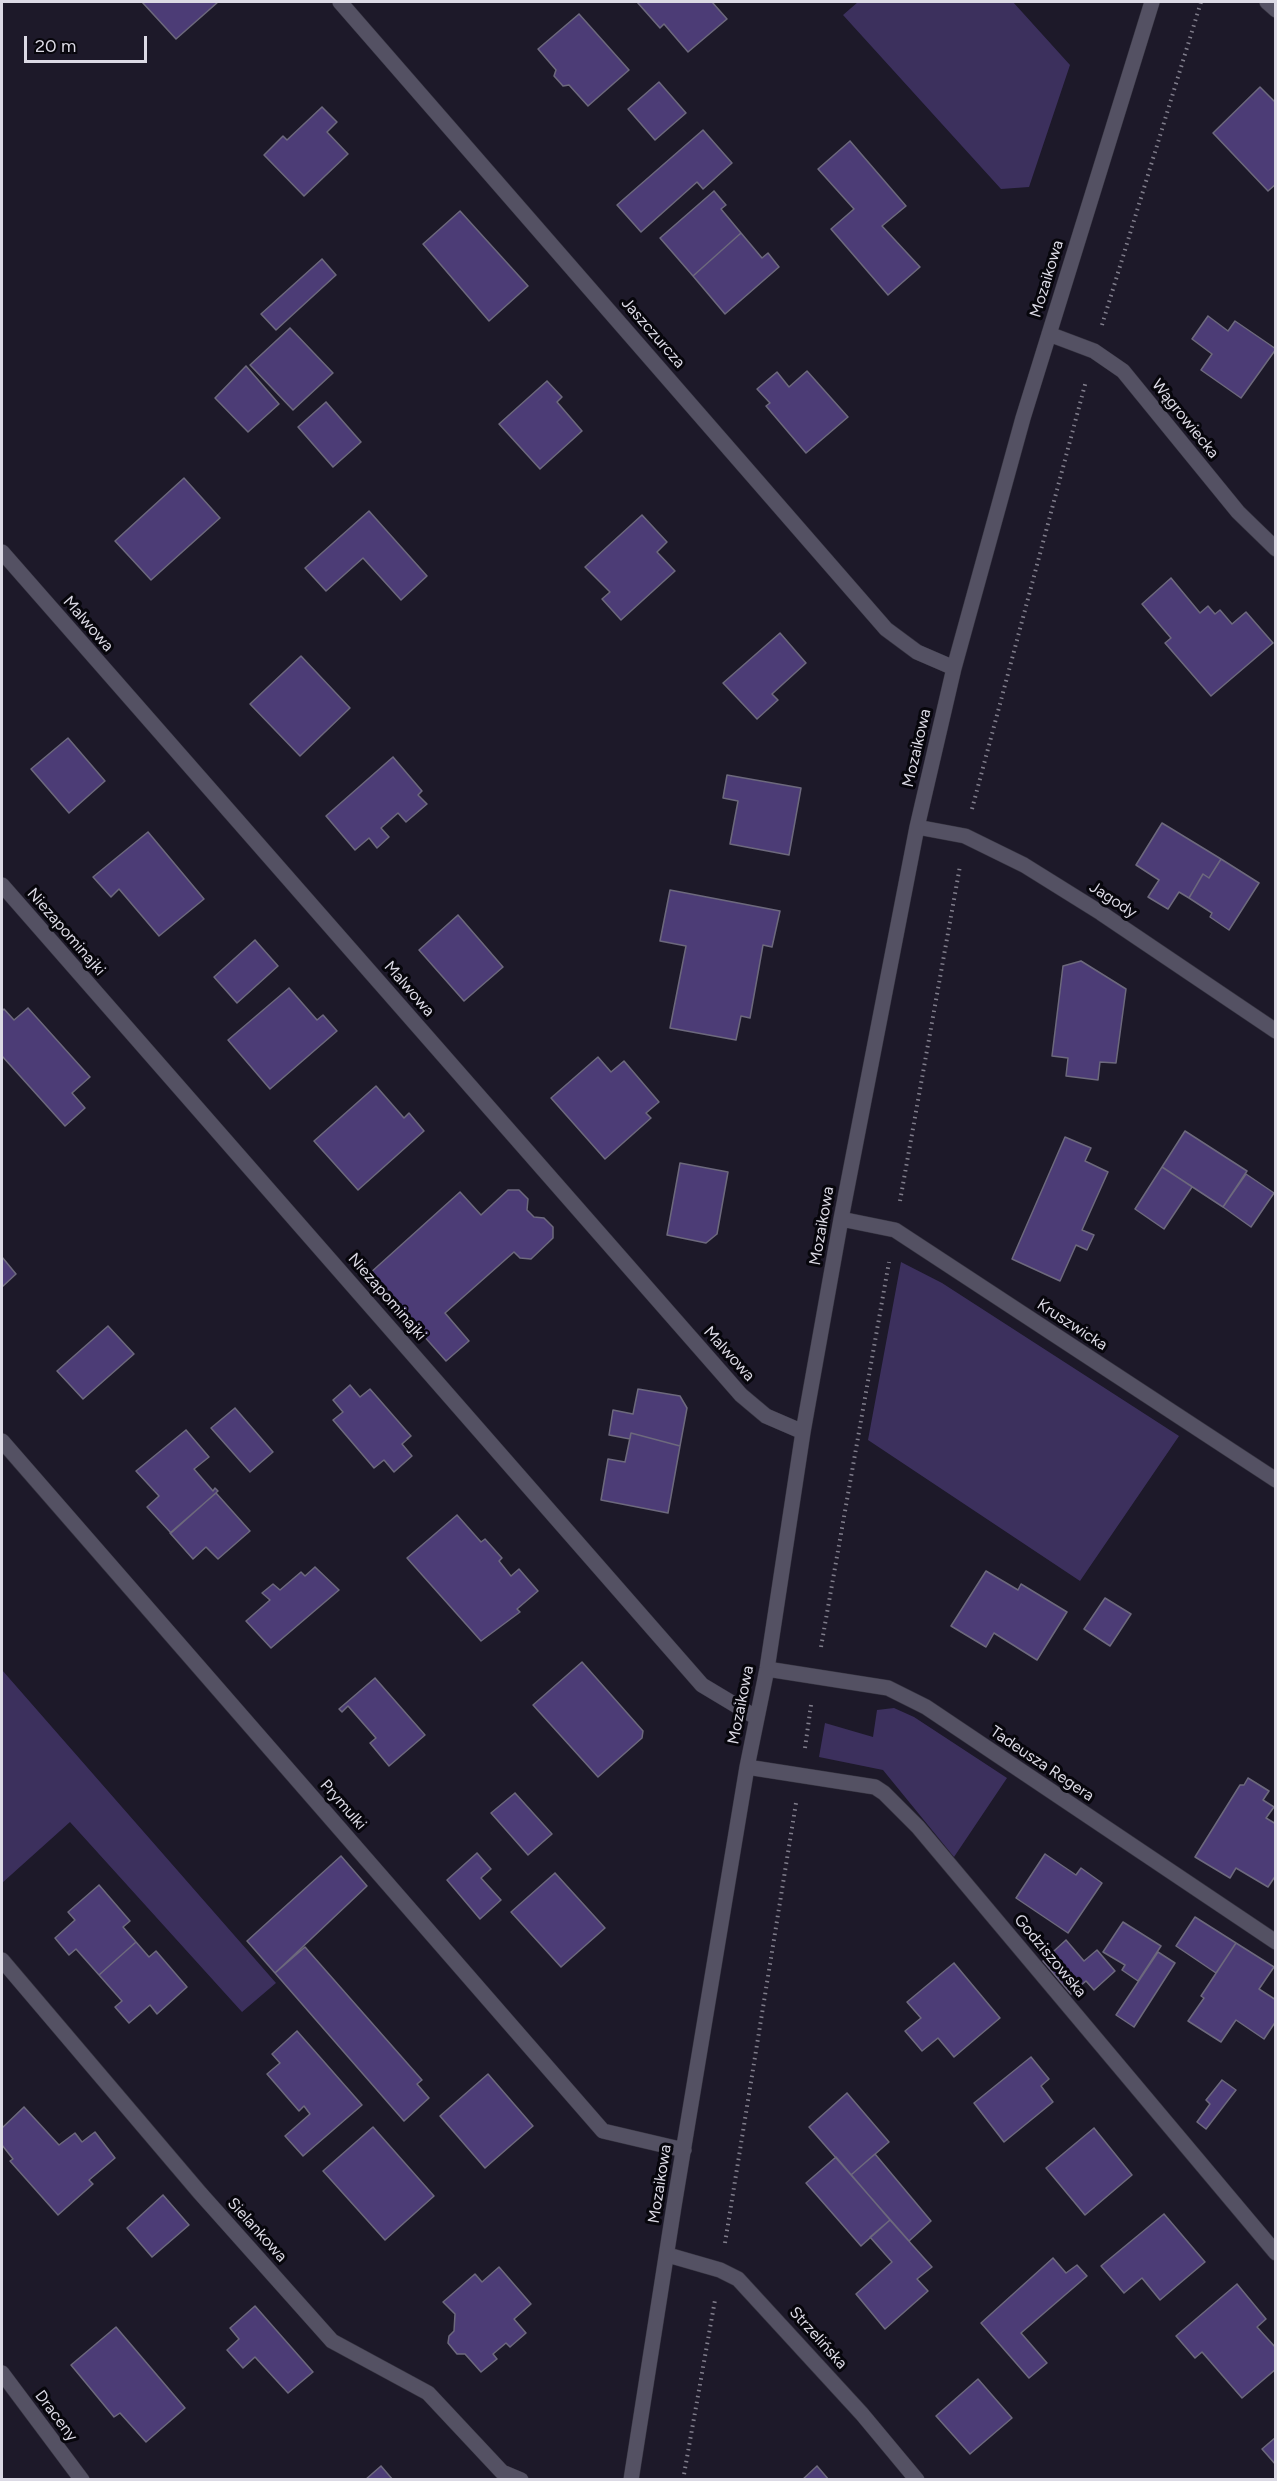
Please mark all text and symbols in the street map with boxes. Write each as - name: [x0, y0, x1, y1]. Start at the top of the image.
- scale bar: [27, 24, 150, 62]
- text: 20 m: [35, 35, 76, 57]
- street label: Mozaikowa: [1026, 238, 1068, 320]
- street label: Jaszczurcza: [617, 294, 689, 372]
- street label: Wągrowiecka: [1147, 376, 1223, 462]
- street label: Malwowa: [59, 592, 117, 656]
- street label: Mozaikowa: [899, 707, 935, 789]
- street label: Jagody: [1086, 878, 1140, 922]
- street label: Niezapominajki: [23, 884, 109, 980]
- street label: Malwowa: [380, 957, 438, 1021]
- street label: Mozaikowa: [806, 1185, 838, 1267]
- street label: Niezapominajki: [344, 1249, 430, 1345]
- street label: Kruszwicka: [1033, 1295, 1111, 1355]
- street label: Malwowa: [699, 1323, 759, 1385]
- street label: Mozaikowa: [724, 1664, 758, 1746]
- street label: Tadeusza Regera: [987, 1722, 1097, 1806]
- street label: Prymulki: [316, 1776, 370, 1834]
- street label: Godziszowska: [1010, 1911, 1090, 2001]
- street label: Mozaikowa: [644, 2143, 676, 2225]
- street label: Sielankowa: [223, 2194, 291, 2266]
- street label: Strzelińska: [785, 2303, 851, 2373]
- street label: Draceny: [31, 2387, 81, 2445]

